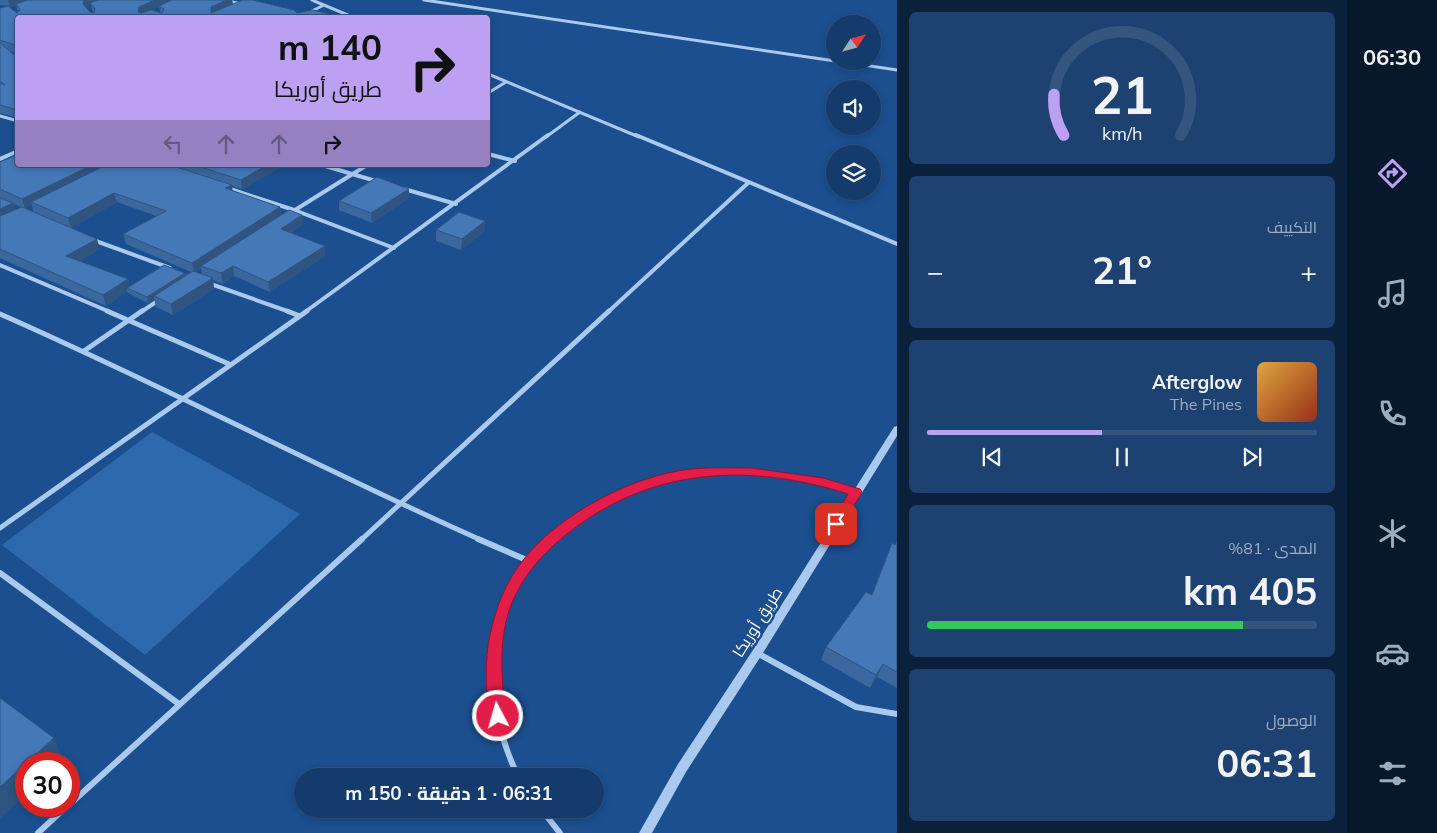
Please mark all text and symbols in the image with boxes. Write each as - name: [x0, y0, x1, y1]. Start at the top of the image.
- north arrow: [826, 15, 881, 70]
- map controls: [826, 15, 881, 200]
- text: 140 m: [278, 25, 382, 69]
- icon: right: [400, 35, 465, 100]
- text: 06:30: [1363, 43, 1421, 71]
- text: 21: [1091, 62, 1153, 127]
- text: طريق أوريكا: [274, 75, 382, 103]
- button: sound: [826, 80, 881, 135]
- text: km/h: [1102, 122, 1142, 144]
- icon: left: [159, 130, 187, 158]
- icon: ahead: [212, 130, 240, 158]
- icon: ahead: [265, 130, 293, 158]
- icon: right: [318, 130, 346, 158]
- button: layers: [826, 145, 881, 200]
- icon: directions: [1375, 156, 1410, 191]
- text: التكييف: [1267, 217, 1317, 237]
- text: 21°: [1092, 246, 1152, 294]
- text: −: [927, 254, 944, 289]
- text: +: [1300, 254, 1317, 289]
- icon: music: [1375, 276, 1410, 311]
- text: Afterglow: [1152, 370, 1242, 394]
- text: The Pines: [1170, 394, 1242, 414]
- icon: phone: [1375, 396, 1410, 431]
- icon: previous: [978, 443, 1006, 471]
- icon: pause: [1108, 443, 1136, 471]
- icon: next: [1238, 443, 1266, 471]
- pin: [815, 503, 857, 545]
- icon: arrive: [822, 510, 850, 538]
- icon: climate: [1375, 516, 1410, 551]
- text: المدى · 81%: [1228, 538, 1317, 558]
- text: 405 km: [1183, 567, 1317, 615]
- street label: طريق أوريكا: [728, 583, 787, 661]
- icon: car: [1375, 636, 1410, 671]
- position arrow: [471, 689, 523, 741]
- text: الوصول: [1266, 710, 1317, 730]
- text: 06:31: [1216, 739, 1317, 787]
- speed limit sign: 30: [15, 752, 80, 817]
- icon: filters: [1375, 756, 1410, 791]
- text: 06:31 · 1 دقيقة · 150 m: [345, 781, 553, 805]

